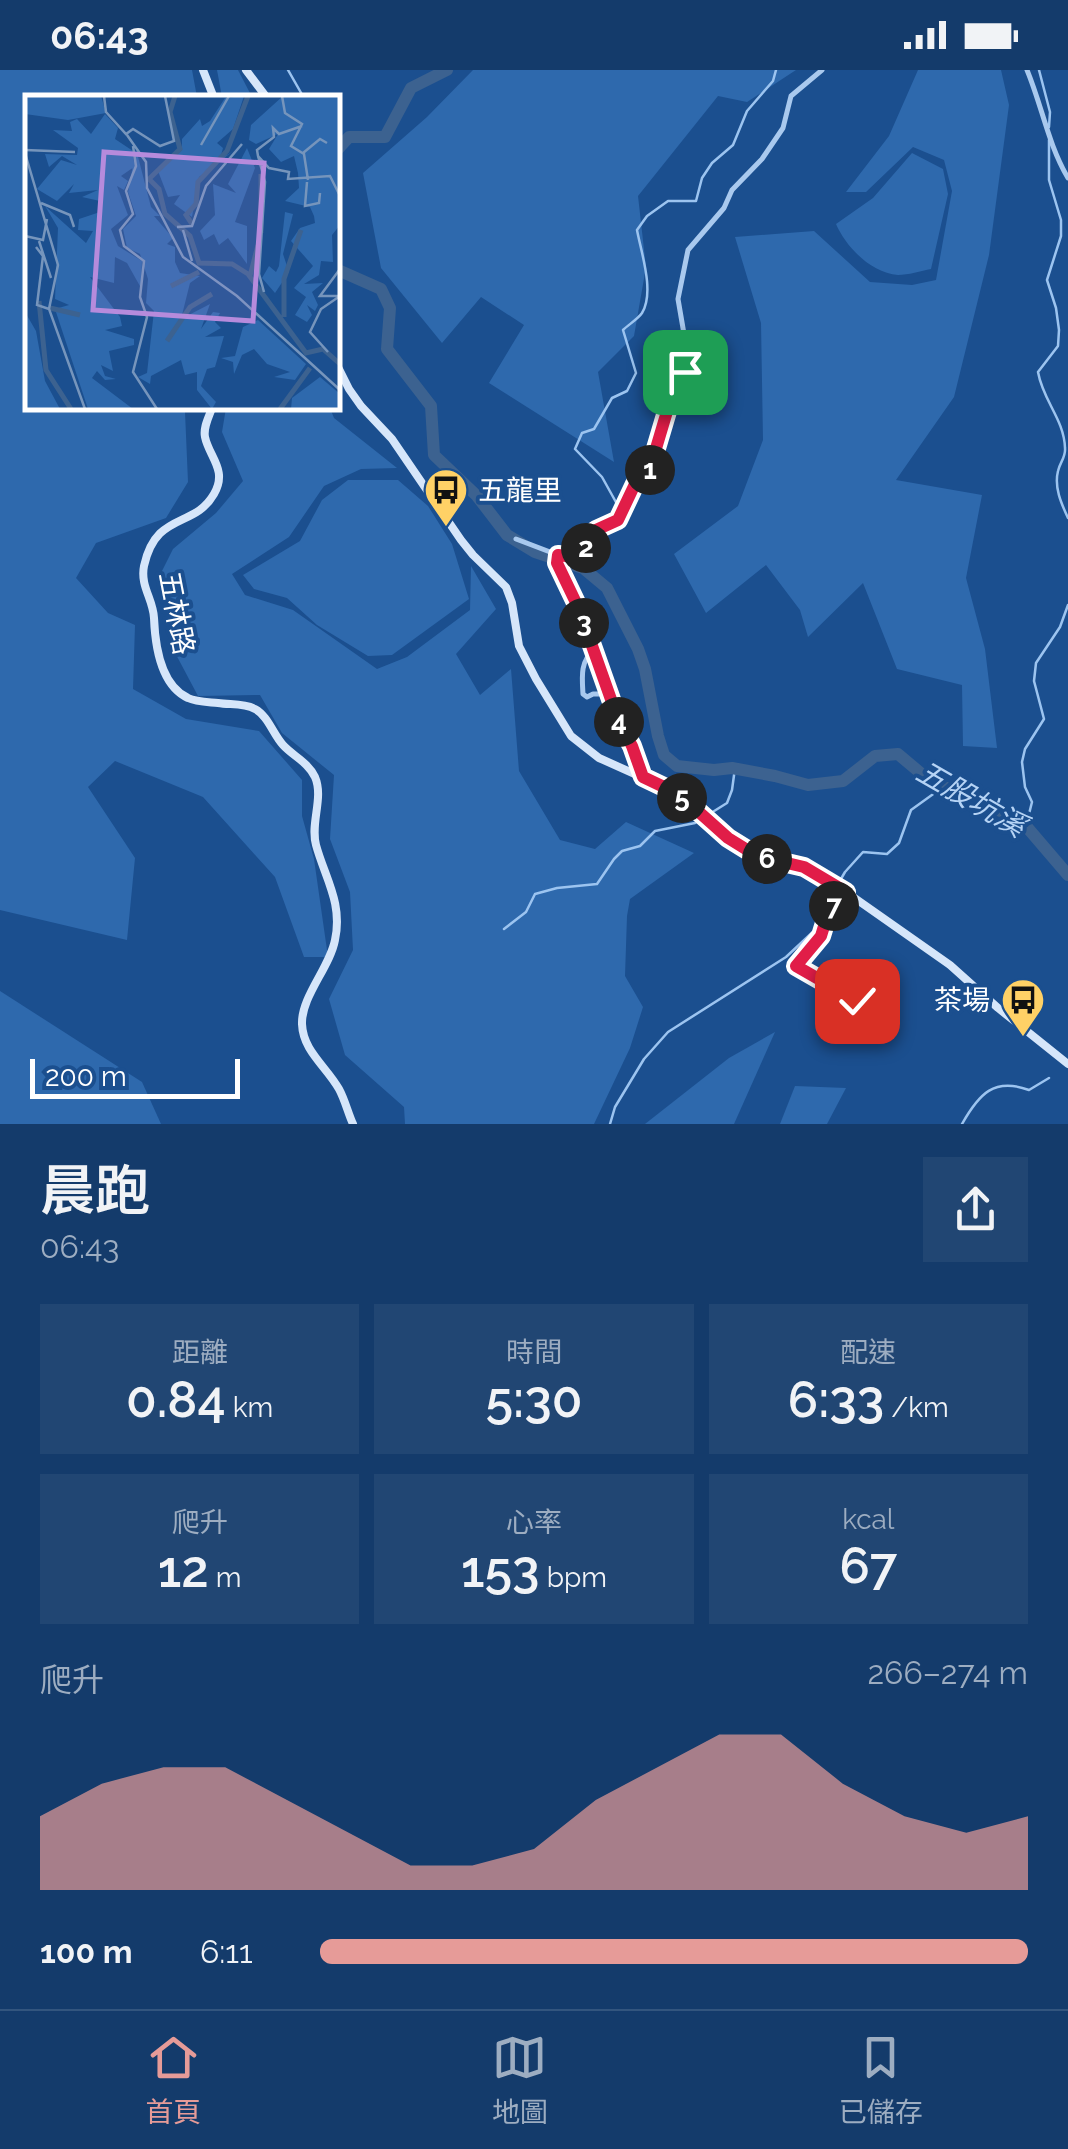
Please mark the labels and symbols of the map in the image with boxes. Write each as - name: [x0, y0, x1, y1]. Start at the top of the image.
- inset map: [25, 95, 340, 410]
- pin: [643, 330, 728, 415]
- pin: 1: [625, 445, 675, 495]
- bus stop icon: 五龍里: [423, 467, 469, 528]
- place label: 五龍里: [478, 474, 562, 507]
- pin: 2: [561, 523, 611, 573]
- street label: 五林路: [152, 569, 201, 657]
- pin: 3: [559, 598, 609, 648]
- pin: 4: [594, 697, 644, 747]
- water label: 五股坑溪: [911, 753, 1035, 846]
- pin: 5: [657, 773, 707, 823]
- pin: 6: [742, 834, 792, 884]
- pin: 7: [809, 881, 859, 931]
- pin: [815, 959, 900, 1044]
- bus stop icon: 茶場: [1000, 977, 1046, 1038]
- place label: 茶場: [934, 984, 990, 1017]
- scale bar: [30, 1054, 240, 1098]

